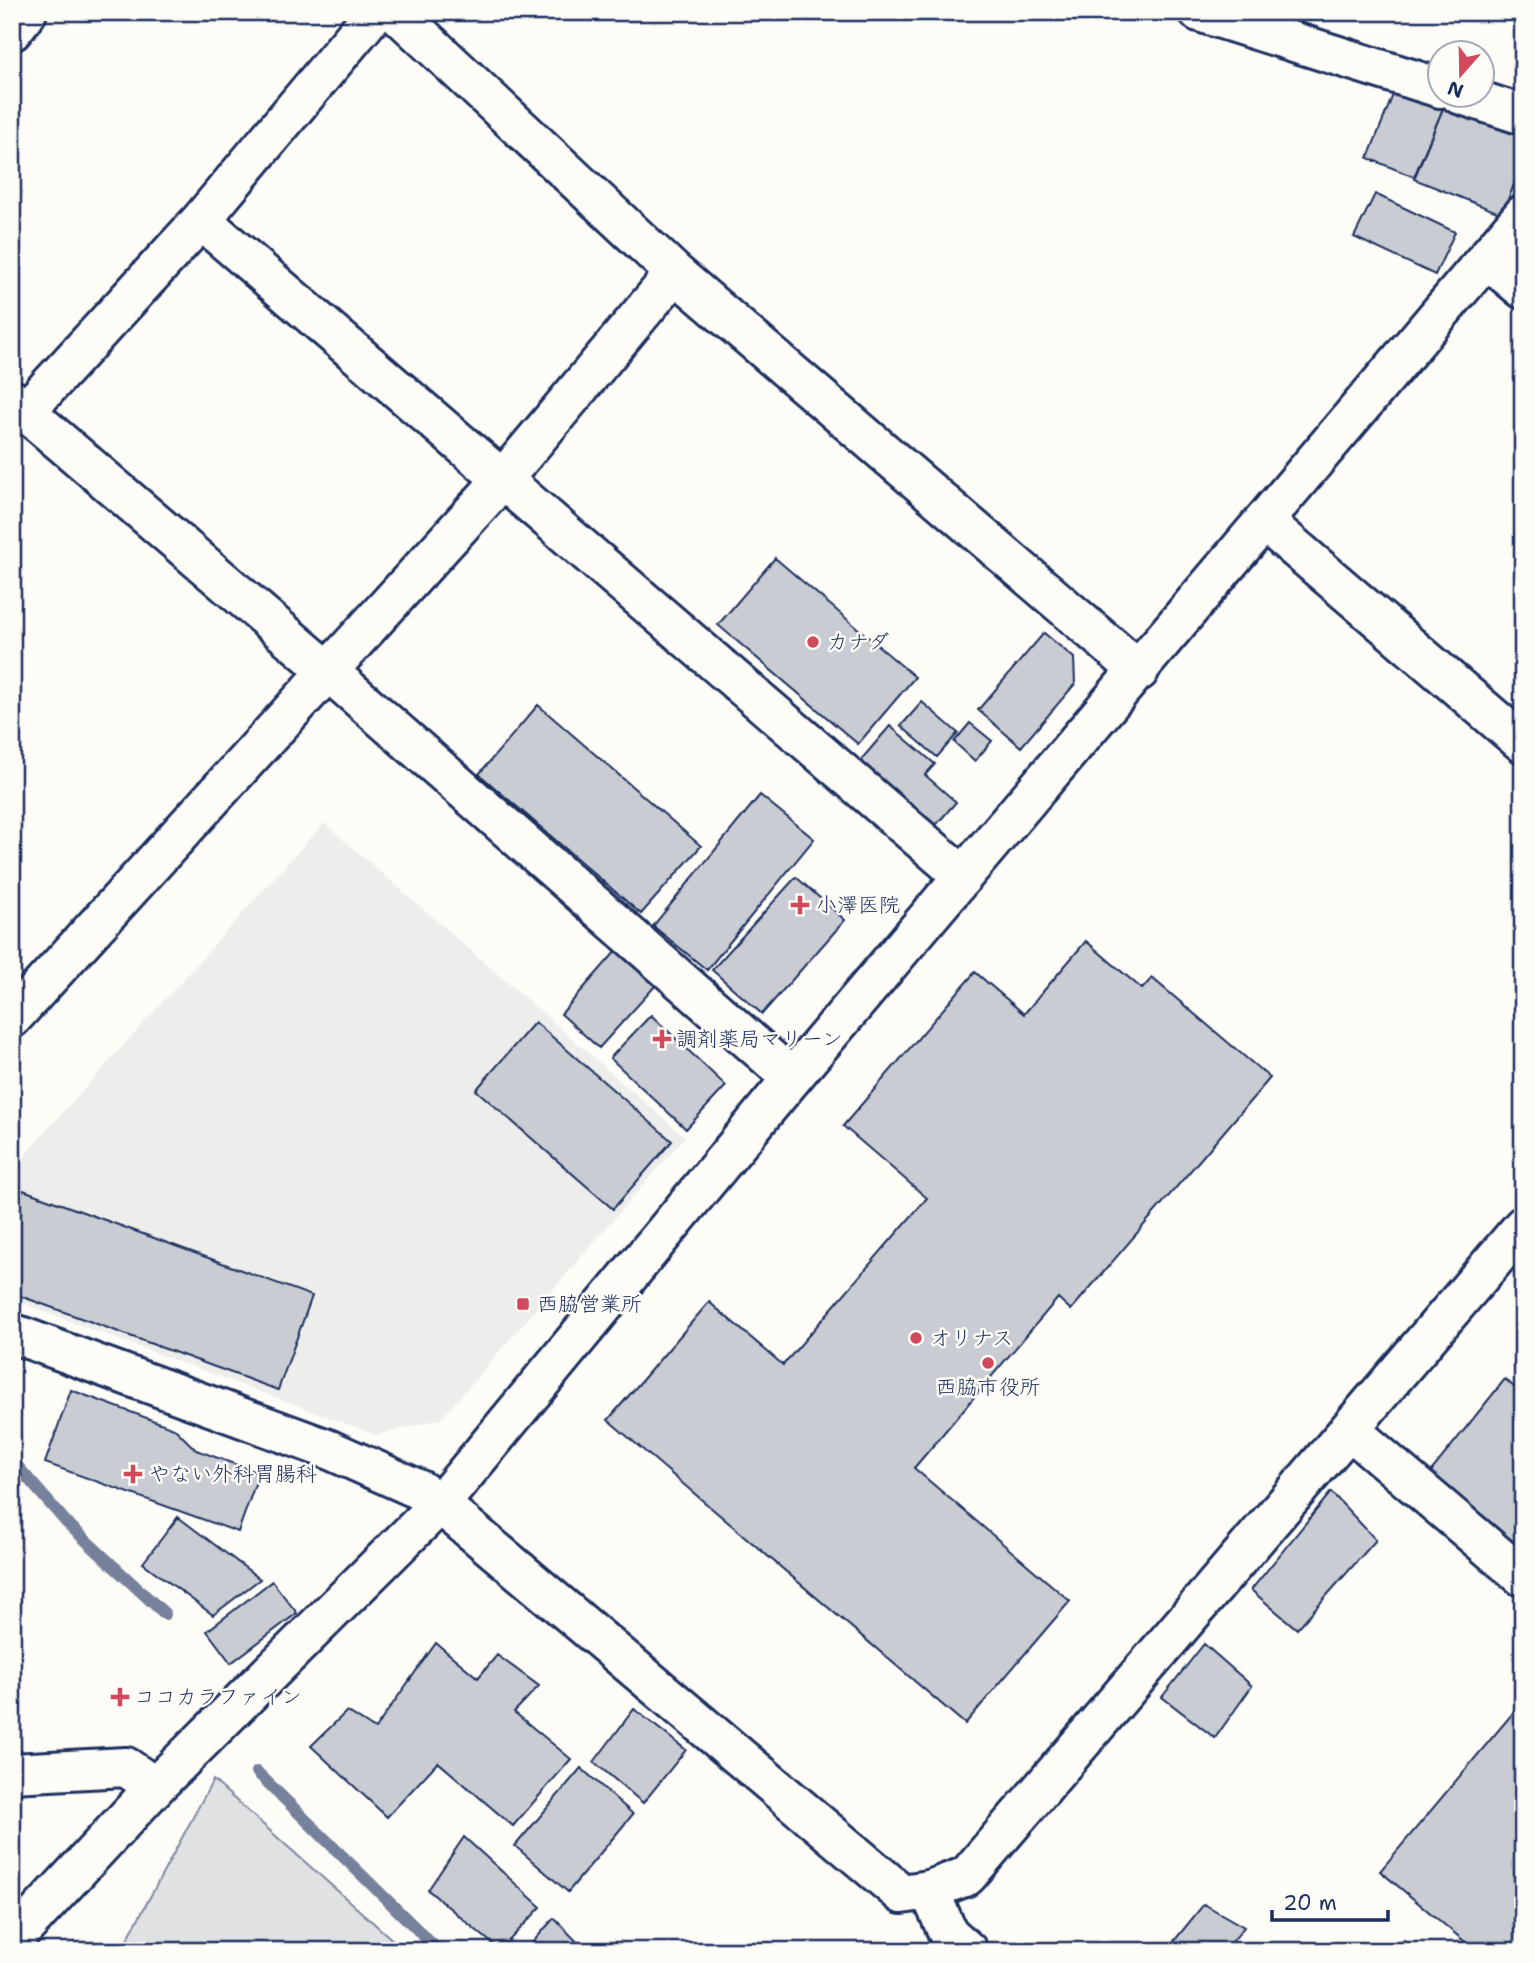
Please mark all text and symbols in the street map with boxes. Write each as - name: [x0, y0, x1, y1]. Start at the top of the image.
- north arrow: [1426, 38, 1496, 108]
- text: N: [1444, 75, 1467, 104]
- place label: カナダ: [827, 628, 889, 656]
- marker: カナダ: [805, 634, 821, 650]
- place label: 小澤医院: [816, 891, 900, 919]
- marker: 小澤医院: [790, 895, 810, 915]
- place label: 調剤薬局マリーン: [676, 1025, 843, 1053]
- marker: 調剤薬局マリーン: [654, 1031, 670, 1047]
- place label: 西脇営業所: [537, 1290, 642, 1318]
- marker: 西脇営業所: [515, 1296, 531, 1312]
- place label: オリナス: [930, 1324, 1013, 1352]
- marker: オリナス: [908, 1330, 924, 1346]
- marker: 西脇市役所: [980, 1355, 996, 1371]
- place label: 西脇市役所: [936, 1373, 1041, 1401]
- place label: やない外科胃腸科: [149, 1460, 317, 1488]
- marker: やない外科胃腸科: [123, 1464, 143, 1484]
- place label: ココカラファイン: [134, 1683, 302, 1711]
- marker: ココカラファイン: [112, 1689, 128, 1705]
- scale bar: [1272, 1879, 1388, 1923]
- text: 20 m: [1283, 1889, 1337, 1917]

